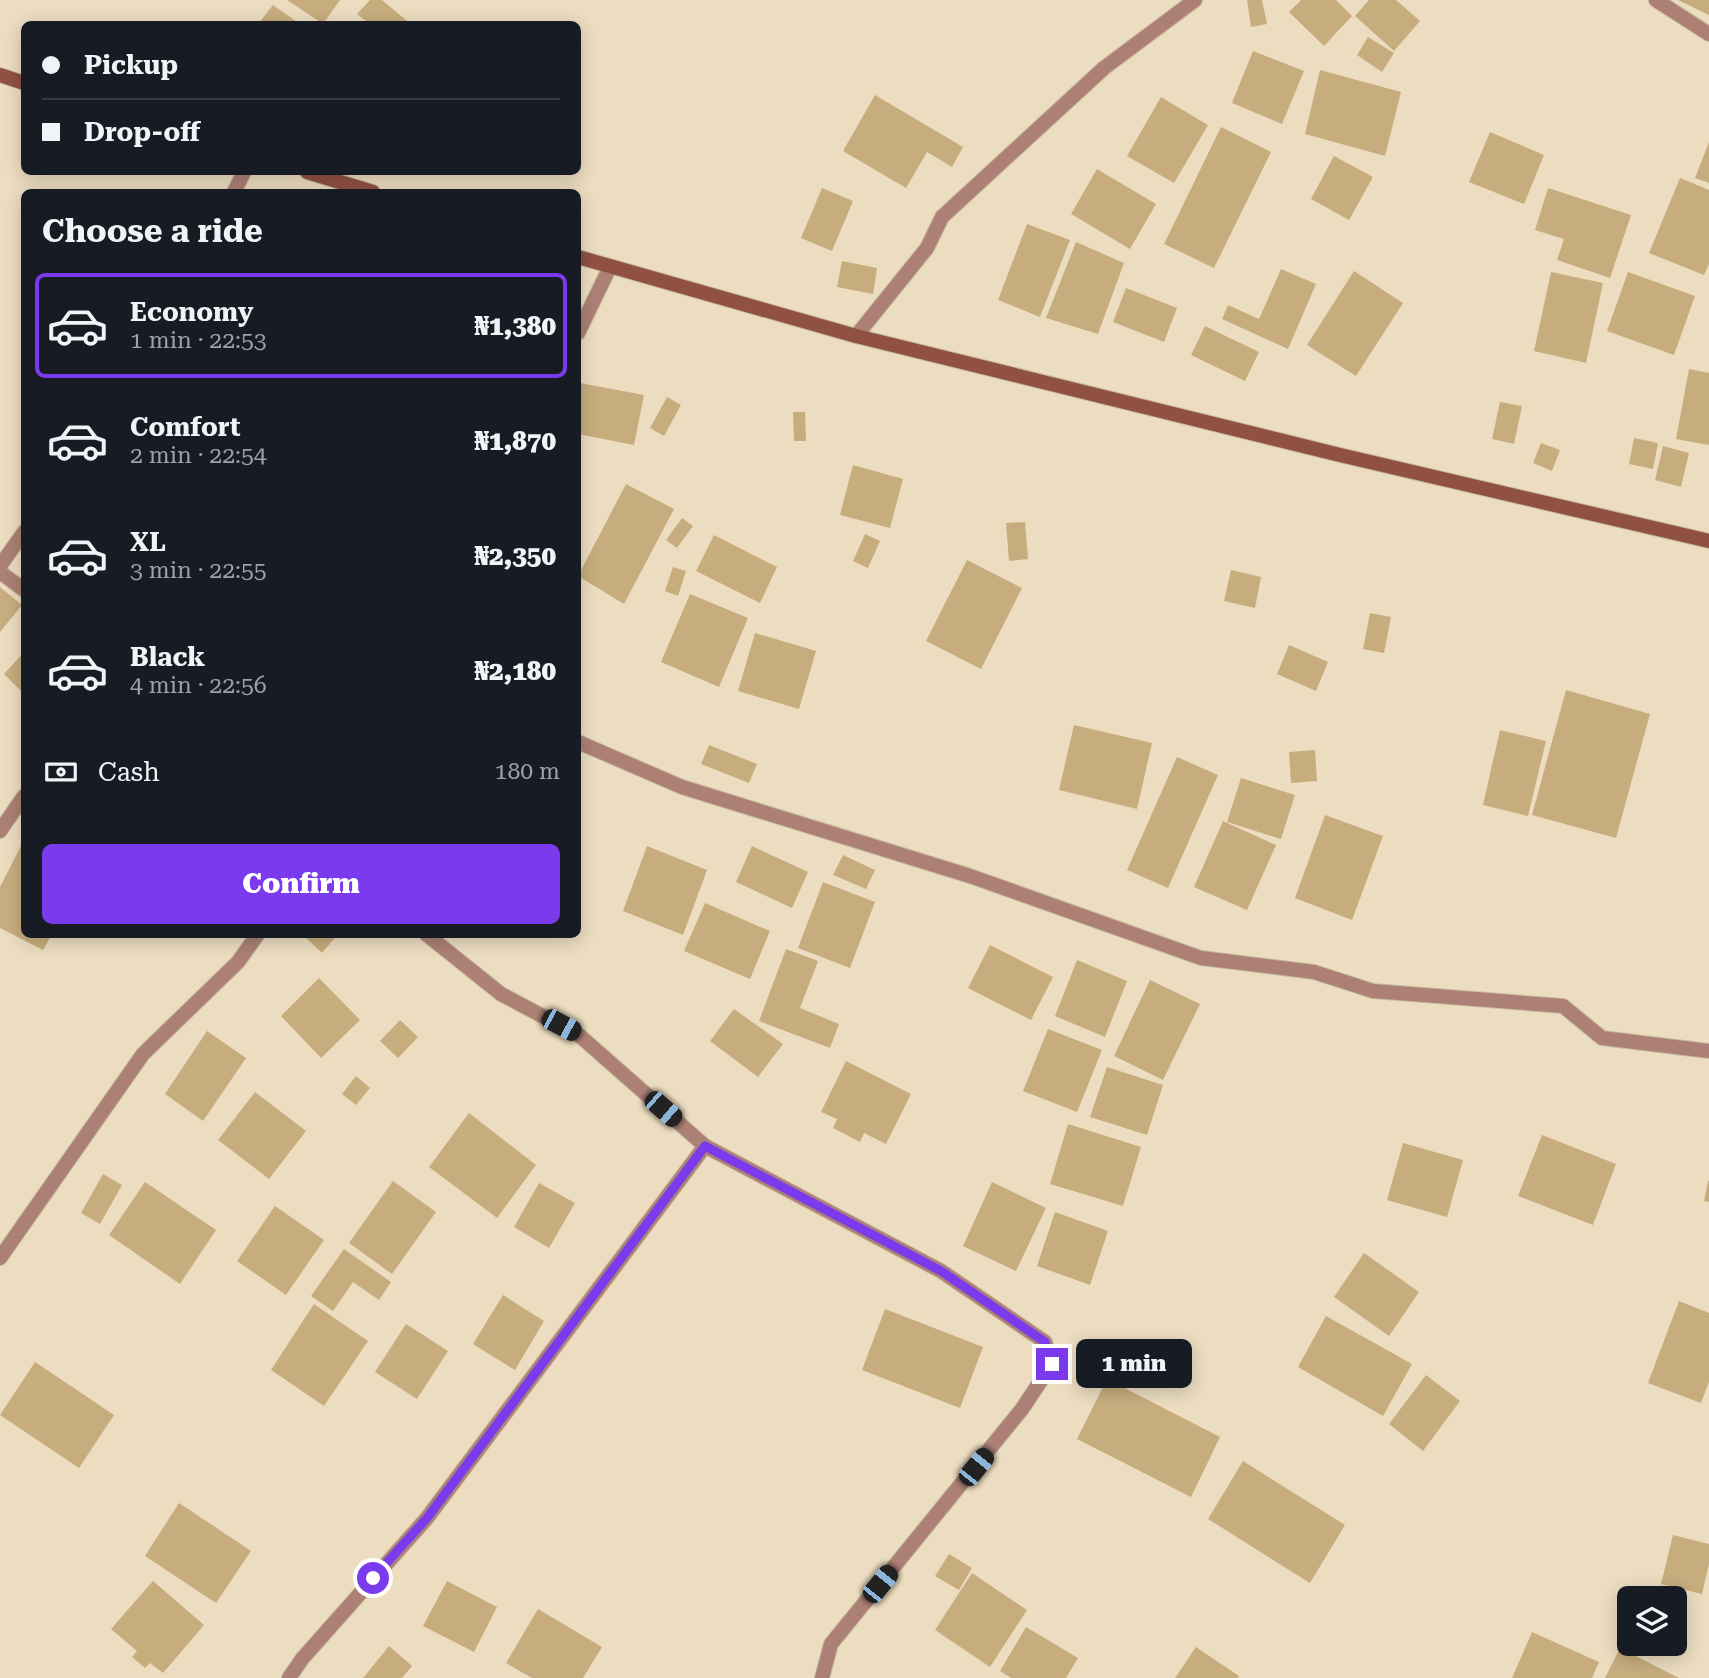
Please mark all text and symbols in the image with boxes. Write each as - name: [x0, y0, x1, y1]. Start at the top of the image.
- text: Pickup: [84, 50, 178, 80]
- text: Drop-off: [84, 117, 200, 147]
- text: Choose a ride: [42, 212, 263, 250]
- icon: car: [46, 294, 109, 357]
- text: Economy: [130, 297, 253, 327]
- text: ₦1,380: [474, 311, 556, 341]
- text: 1 min · 22:53: [130, 327, 267, 354]
- icon: car: [46, 409, 109, 472]
- text: Comfort: [130, 412, 240, 442]
- text: ₦1,870: [474, 426, 556, 456]
- text: 2 min · 22:54: [130, 442, 267, 469]
- icon: car: [46, 524, 109, 587]
- text: XL: [130, 527, 166, 557]
- text: ₦2,350: [474, 541, 556, 571]
- text: 3 min · 22:55: [130, 557, 267, 584]
- icon: car: [46, 639, 109, 702]
- text: Black: [130, 642, 205, 672]
- text: ₦2,180: [474, 656, 556, 686]
- text: 4 min · 22:56: [130, 672, 267, 699]
- icon: cash: [42, 753, 80, 791]
- text: Cash: [98, 757, 160, 787]
- text: 180 m: [495, 758, 560, 785]
- button: Confirm: [42, 844, 560, 924]
- car: [538, 1006, 585, 1044]
- car: [641, 1087, 686, 1131]
- callout: 1 min: [1076, 1340, 1192, 1388]
- route end: [1036, 1348, 1068, 1380]
- text: 1 min: [1102, 1350, 1166, 1377]
- car: [955, 1444, 998, 1490]
- car: [859, 1561, 902, 1607]
- route start: [357, 1562, 389, 1594]
- map controls: [1617, 1586, 1687, 1656]
- button: layers: [1617, 1586, 1687, 1656]

